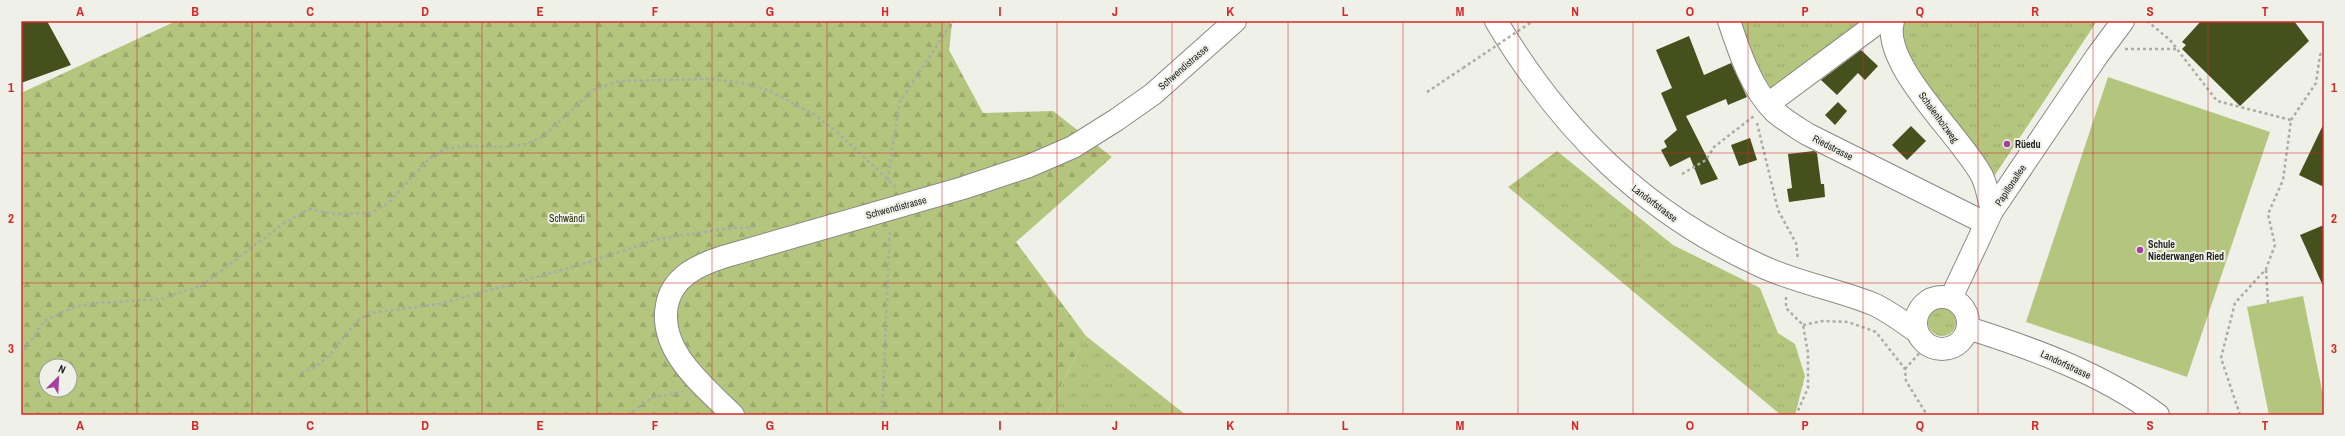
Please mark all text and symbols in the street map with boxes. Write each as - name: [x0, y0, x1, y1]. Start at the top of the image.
- text: A: [76, 3, 84, 20]
- text: B: [191, 3, 199, 20]
- text: C: [306, 3, 314, 20]
- text: D: [421, 3, 429, 20]
- text: E: [536, 3, 544, 20]
- text: F: [652, 3, 659, 20]
- text: G: [766, 3, 774, 20]
- text: H: [881, 3, 889, 20]
- text: I: [999, 3, 1002, 20]
- text: J: [1112, 3, 1118, 20]
- text: K: [1226, 3, 1234, 20]
- text: L: [1342, 3, 1349, 20]
- text: M: [1456, 3, 1465, 20]
- text: N: [1571, 3, 1579, 20]
- text: O: [1686, 3, 1694, 20]
- text: P: [1801, 3, 1809, 20]
- text: Q: [1916, 3, 1924, 20]
- text: R: [2031, 3, 2039, 20]
- text: S: [2146, 3, 2154, 20]
- text: T: [2262, 3, 2269, 20]
- street label: Schwendistrasse: [1155, 42, 1211, 93]
- text: 1: [8, 79, 14, 96]
- text: 1: [2331, 79, 2337, 96]
- street label: Schalenholzweg: [1916, 89, 1962, 146]
- street label: Riedstrasse: [1810, 132, 1856, 163]
- place label: Rüedu: [2015, 138, 2041, 151]
- marker: Rüedu: [2002, 139, 2012, 149]
- street label: Papillonallee: [1992, 162, 2029, 208]
- street label: Landorfstrasse: [1629, 182, 1681, 225]
- street label: Schwendistrasse: [864, 193, 928, 222]
- text: 2: [8, 210, 14, 227]
- text: 2: [2331, 210, 2337, 227]
- park label: Schwändi: [549, 212, 585, 225]
- place label: Schule Niederwangen Ried: [2148, 238, 2224, 263]
- marker: Schule Niederwangen Ried: [2135, 245, 2145, 255]
- text: 3: [8, 340, 14, 357]
- text: 3: [2331, 340, 2337, 357]
- street label: Landorfstrasse: [2038, 347, 2094, 382]
- north arrow: [38, 358, 78, 398]
- text: N: [56, 361, 68, 377]
- text: A: [76, 417, 84, 434]
- text: B: [191, 417, 199, 434]
- text: C: [306, 417, 314, 434]
- text: D: [421, 417, 429, 434]
- text: E: [536, 417, 544, 434]
- text: F: [652, 417, 659, 434]
- text: G: [766, 417, 774, 434]
- text: H: [881, 417, 889, 434]
- text: I: [999, 417, 1002, 434]
- text: J: [1112, 417, 1118, 434]
- text: K: [1226, 417, 1234, 434]
- text: L: [1342, 417, 1349, 434]
- text: M: [1456, 417, 1465, 434]
- text: N: [1571, 417, 1579, 434]
- text: O: [1686, 417, 1694, 434]
- text: P: [1801, 417, 1809, 434]
- text: Q: [1916, 417, 1924, 434]
- text: R: [2031, 417, 2039, 434]
- text: S: [2146, 417, 2154, 434]
- text: T: [2262, 417, 2269, 434]

